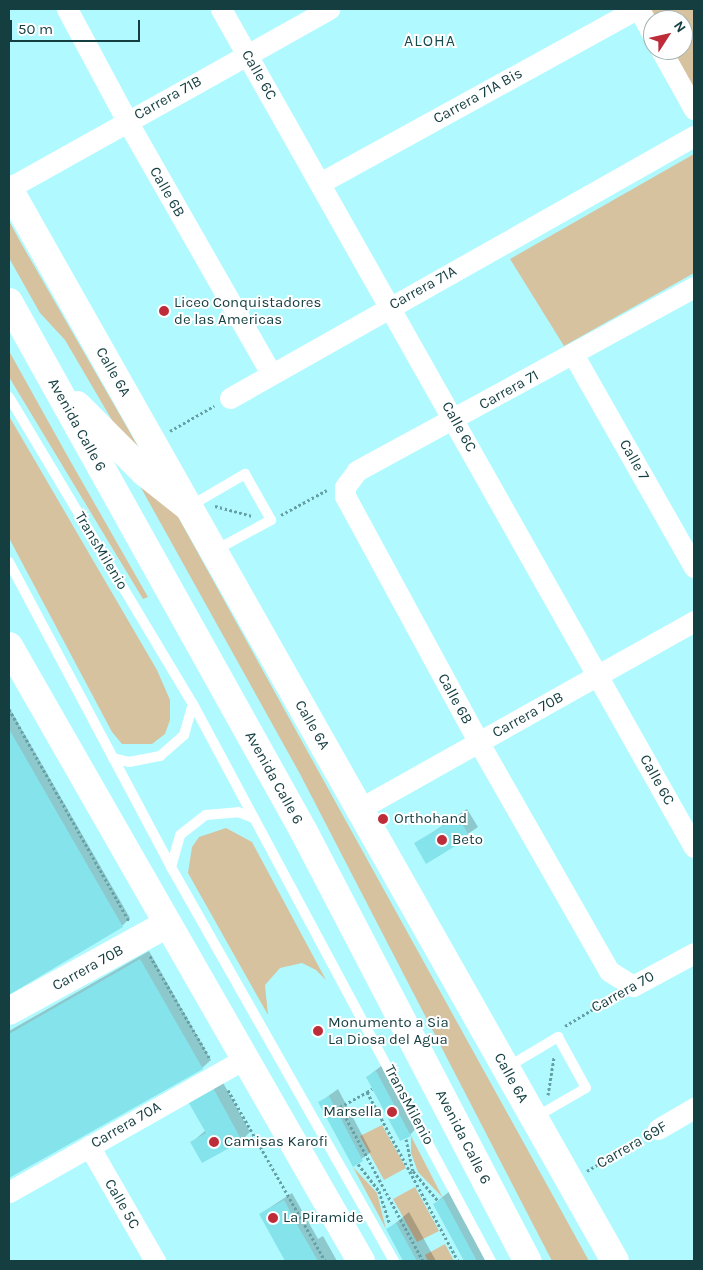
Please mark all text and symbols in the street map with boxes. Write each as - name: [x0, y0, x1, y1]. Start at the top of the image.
- scale bar: [12, 10, 142, 42]
- north arrow: [643, 10, 693, 60]
- text: N: [670, 18, 690, 36]
- text: 50 m: [18, 20, 53, 38]
- district label: ALOHA: [403, 31, 457, 51]
- street label: Calle 6C: [237, 47, 281, 103]
- street label: Carrera 71A Bis: [430, 64, 526, 128]
- street label: Carrera 71B: [131, 72, 205, 124]
- street label: Calle 6B: [145, 164, 189, 220]
- street label: Carrera 71A: [386, 262, 460, 314]
- place label: Liceo Conquistadores de las Americas: [174, 293, 321, 328]
- marker: Liceo Conquistadores de las Americas: [158, 305, 170, 317]
- street label: Calle 6A: [92, 344, 134, 400]
- street label: Carrera 71: [476, 366, 542, 414]
- street label: Avenida Calle 6: [44, 375, 110, 475]
- street label: Calle 6C: [438, 399, 480, 455]
- street label: Calle 7: [615, 436, 653, 484]
- street label: TransMilenio: [71, 509, 131, 593]
- street label: Calle 6B: [434, 671, 476, 727]
- street label: Carrera 70B: [489, 688, 567, 742]
- street label: Calle 6A: [291, 697, 333, 753]
- street label: Avenida Calle 6: [241, 728, 307, 828]
- street label: Calle 6C: [636, 752, 678, 808]
- place label: Orthohand: [394, 810, 467, 828]
- marker: Orthohand: [376, 812, 390, 826]
- place label: Beto: [452, 831, 483, 849]
- marker: Beto: [436, 834, 448, 846]
- street label: Carrera 70B: [49, 941, 127, 995]
- street label: Carrera 70: [588, 967, 658, 1017]
- place label: Monumento a Sia La Diosa del Agua: [328, 1013, 449, 1048]
- marker: Monumento a Sia La Diosa del Agua: [312, 1025, 324, 1037]
- street label: Calle 6A: [490, 1050, 532, 1106]
- street label: TransMilenio: [380, 1062, 438, 1148]
- street label: Avenida Calle 6: [431, 1087, 495, 1187]
- street label: Carrera 70A: [88, 1098, 164, 1152]
- place label: Marsella: [323, 1103, 382, 1121]
- marker: Marsella: [386, 1106, 398, 1118]
- street label: Carrera 69F: [594, 1118, 670, 1172]
- place label: Camisas Karofi: [224, 1133, 328, 1151]
- marker: Camisas Karofi: [208, 1136, 220, 1148]
- street label: Calle 5C: [101, 1176, 143, 1232]
- place label: La Piramide: [283, 1209, 363, 1227]
- marker: La Piramide: [267, 1212, 279, 1224]

